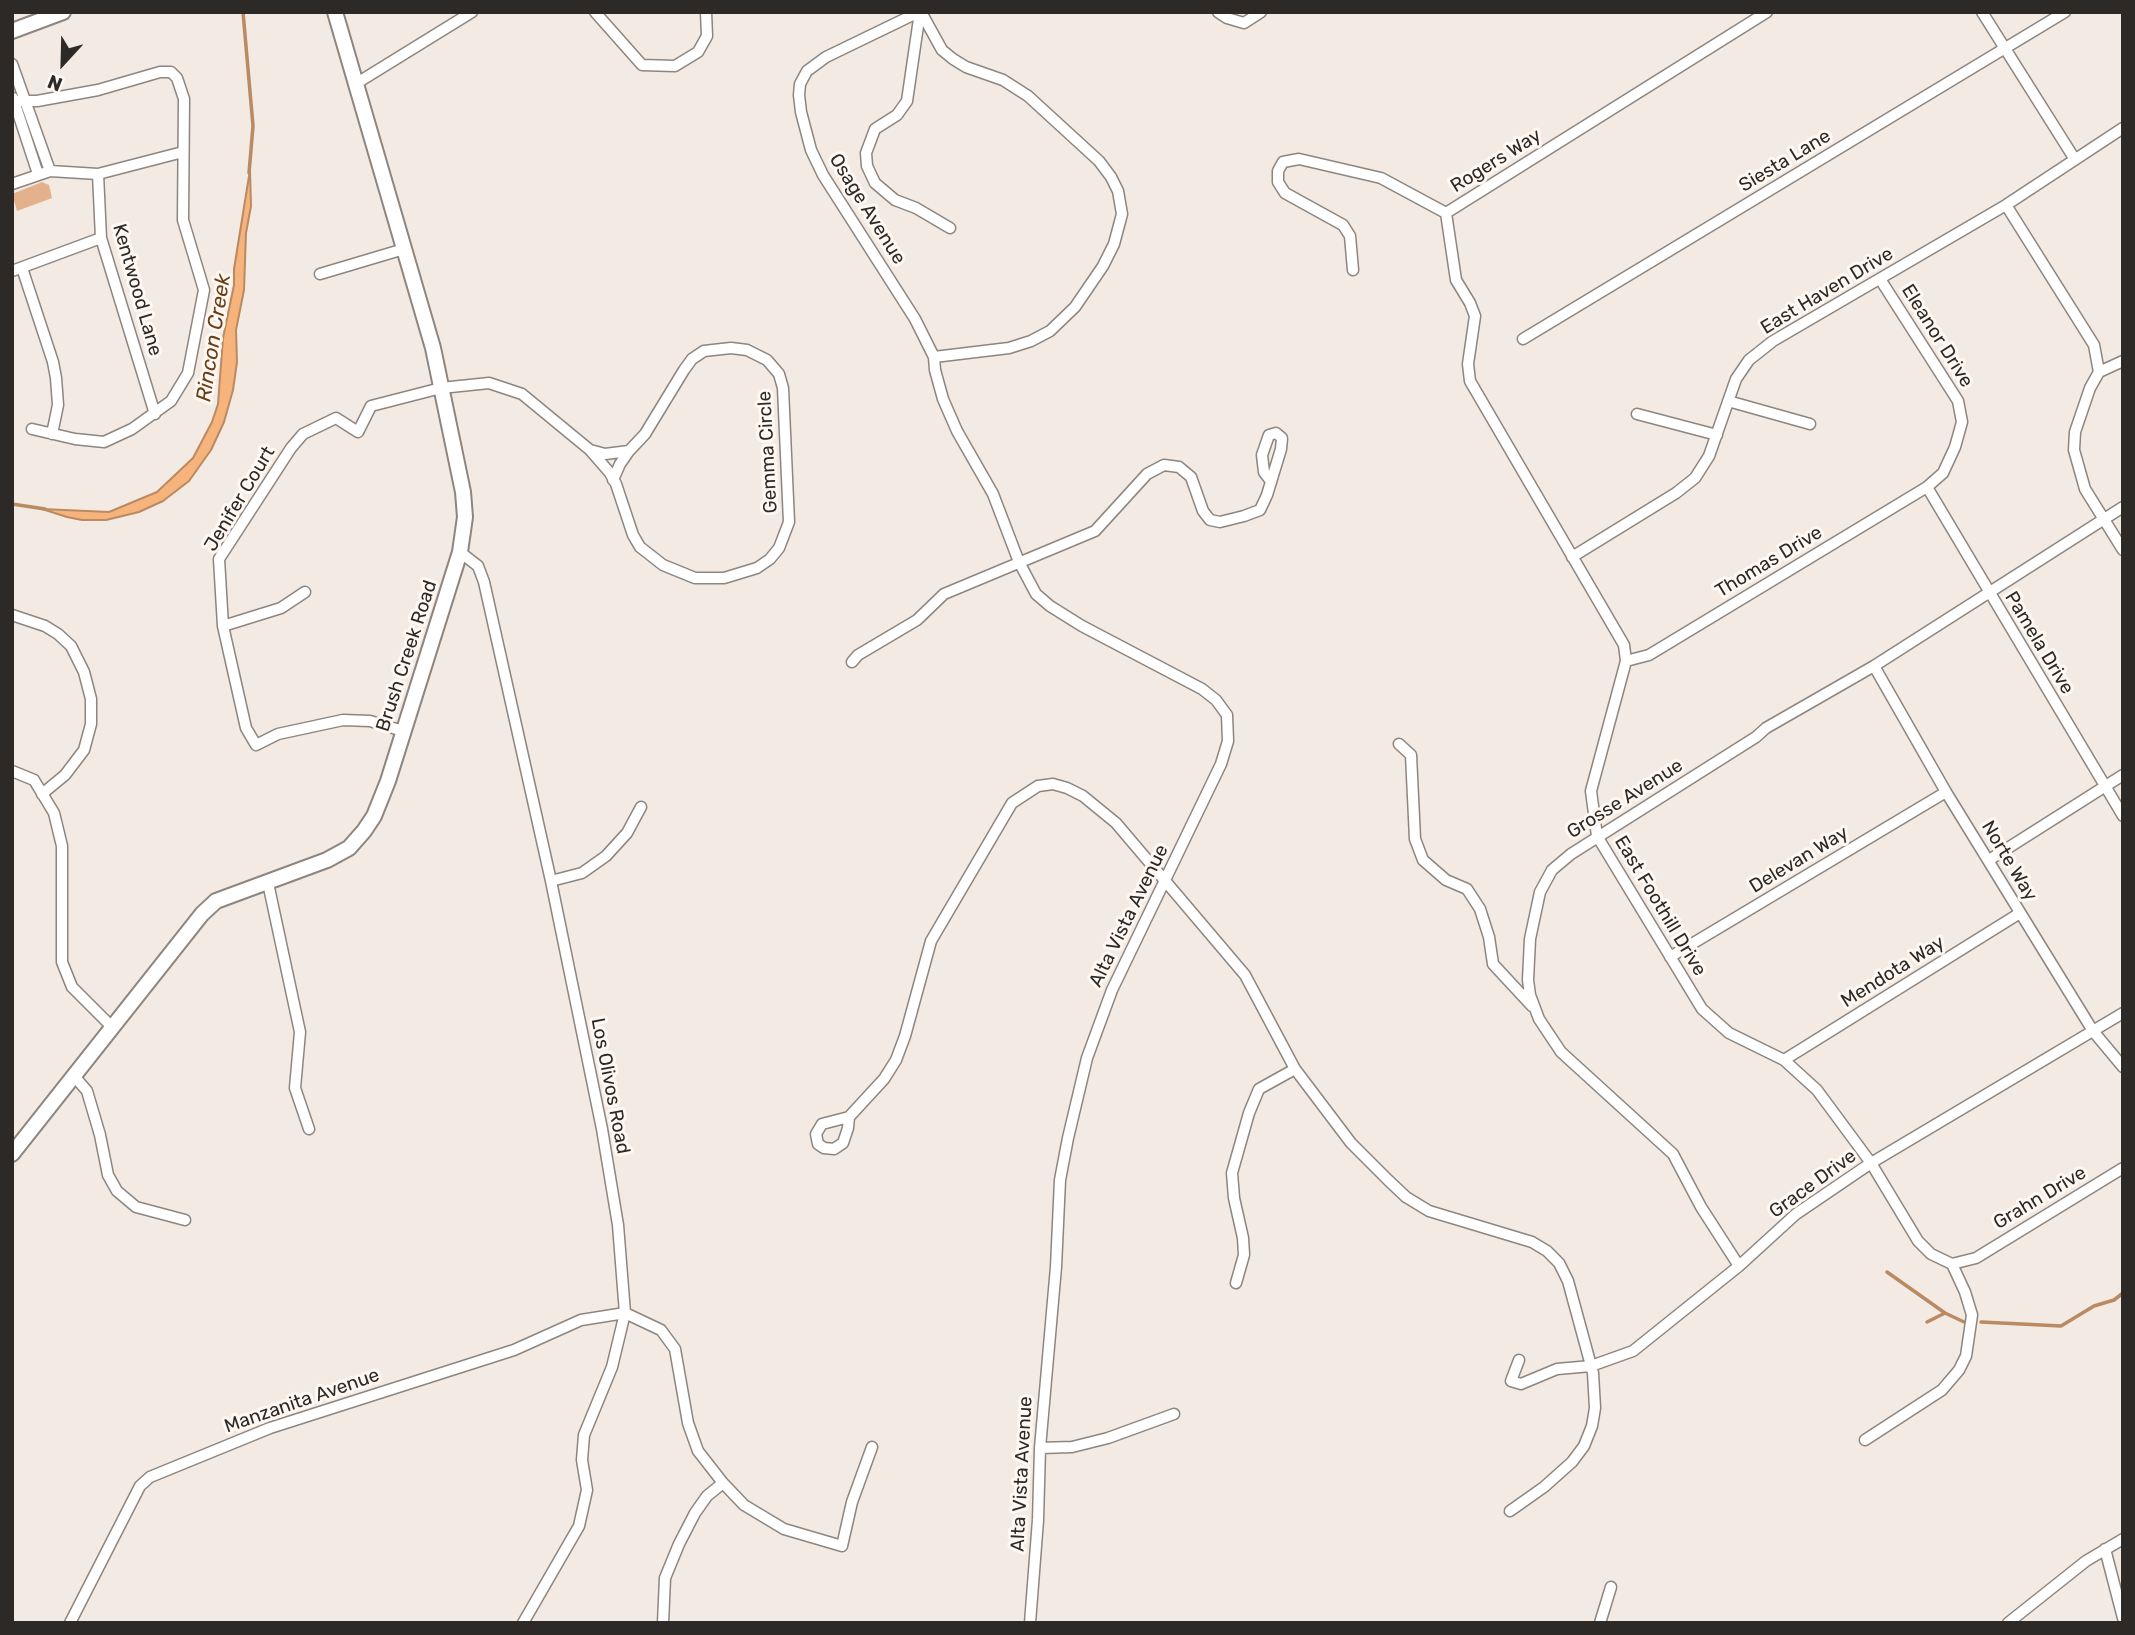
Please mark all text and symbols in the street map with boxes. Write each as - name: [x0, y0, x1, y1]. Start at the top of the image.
- north arrow: [28, 28, 98, 98]
- text: N: [44, 70, 66, 96]
- street label: Rogers Way: [1447, 124, 1545, 198]
- street label: Siesta Lane: [1735, 125, 1835, 197]
- street label: Osage Avenue: [824, 149, 910, 269]
- street label: Kentwood Lane: [107, 221, 167, 359]
- street label: East Haven Drive: [1757, 243, 1897, 339]
- water label: Rincon Creek: [191, 272, 237, 404]
- street label: Eleanor Drive: [1896, 280, 1978, 392]
- street label: Gemma Circle: [753, 390, 783, 514]
- street label: Jenifer Court: [200, 443, 280, 555]
- street label: Thomas Drive: [1711, 521, 1827, 603]
- street label: Brush Creek Road: [372, 577, 442, 735]
- street label: Pamela Drive: [1999, 588, 2079, 698]
- street label: Grosse Avenue: [1563, 754, 1687, 844]
- street label: Norte Way: [1976, 817, 2042, 905]
- street label: Delevan Way: [1746, 822, 1852, 898]
- street label: East Foothill Drive: [1609, 832, 1711, 980]
- street label: Alta Vista Avenue: [1085, 841, 1173, 991]
- street label: Mendota Way: [1837, 931, 1949, 1013]
- street label: Los Olivos Road: [586, 1016, 634, 1156]
- street label: Grace Drive: [1765, 1145, 1861, 1223]
- street label: Grahn Drive: [1990, 1161, 2090, 1235]
- street label: Manzanita Avenue: [221, 1364, 383, 1438]
- street label: Alta Vista Avenue: [1007, 1396, 1037, 1552]

